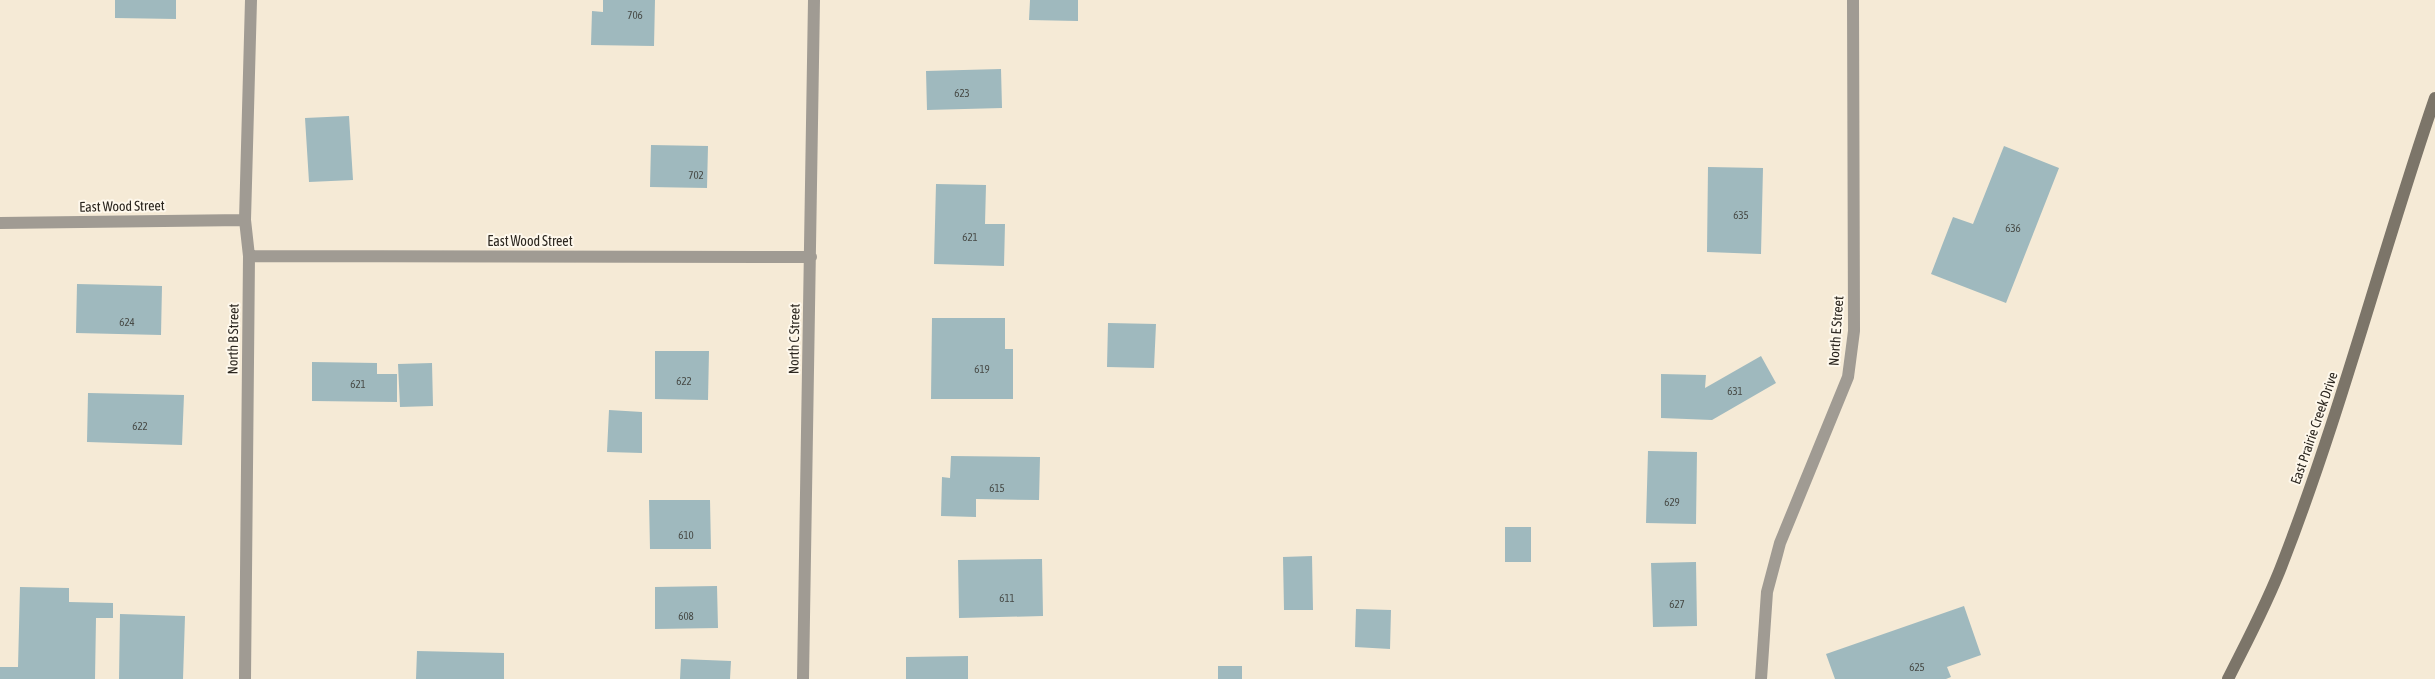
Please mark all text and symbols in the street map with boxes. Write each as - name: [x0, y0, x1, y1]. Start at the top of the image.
- house number: 706: [627, 9, 643, 21]
- house number: 623: [954, 87, 970, 99]
- house number: 702: [688, 169, 704, 181]
- street label: East Wood Street: [79, 197, 165, 215]
- house number: 635: [1733, 209, 1749, 221]
- house number: 636: [2005, 222, 2021, 234]
- house number: 621: [962, 231, 978, 243]
- street label: East Wood Street: [487, 233, 573, 249]
- street label: North E Street: [1826, 295, 1846, 367]
- street label: North B Street: [224, 303, 242, 375]
- street label: North C Street: [785, 304, 803, 374]
- house number: 624: [119, 316, 135, 328]
- house number: 619: [974, 363, 990, 375]
- street label: East Prairie Creek Drive: [2287, 370, 2341, 486]
- house number: 622: [676, 375, 692, 387]
- house number: 621: [350, 378, 366, 390]
- house number: 631: [1727, 385, 1743, 397]
- house number: 622: [132, 420, 148, 432]
- house number: 615: [989, 482, 1005, 494]
- house number: 629: [1664, 496, 1680, 508]
- house number: 610: [678, 529, 694, 541]
- house number: 611: [999, 592, 1015, 604]
- house number: 627: [1669, 598, 1685, 610]
- house number: 608: [678, 610, 694, 622]
- house number: 625: [1909, 661, 1925, 673]

